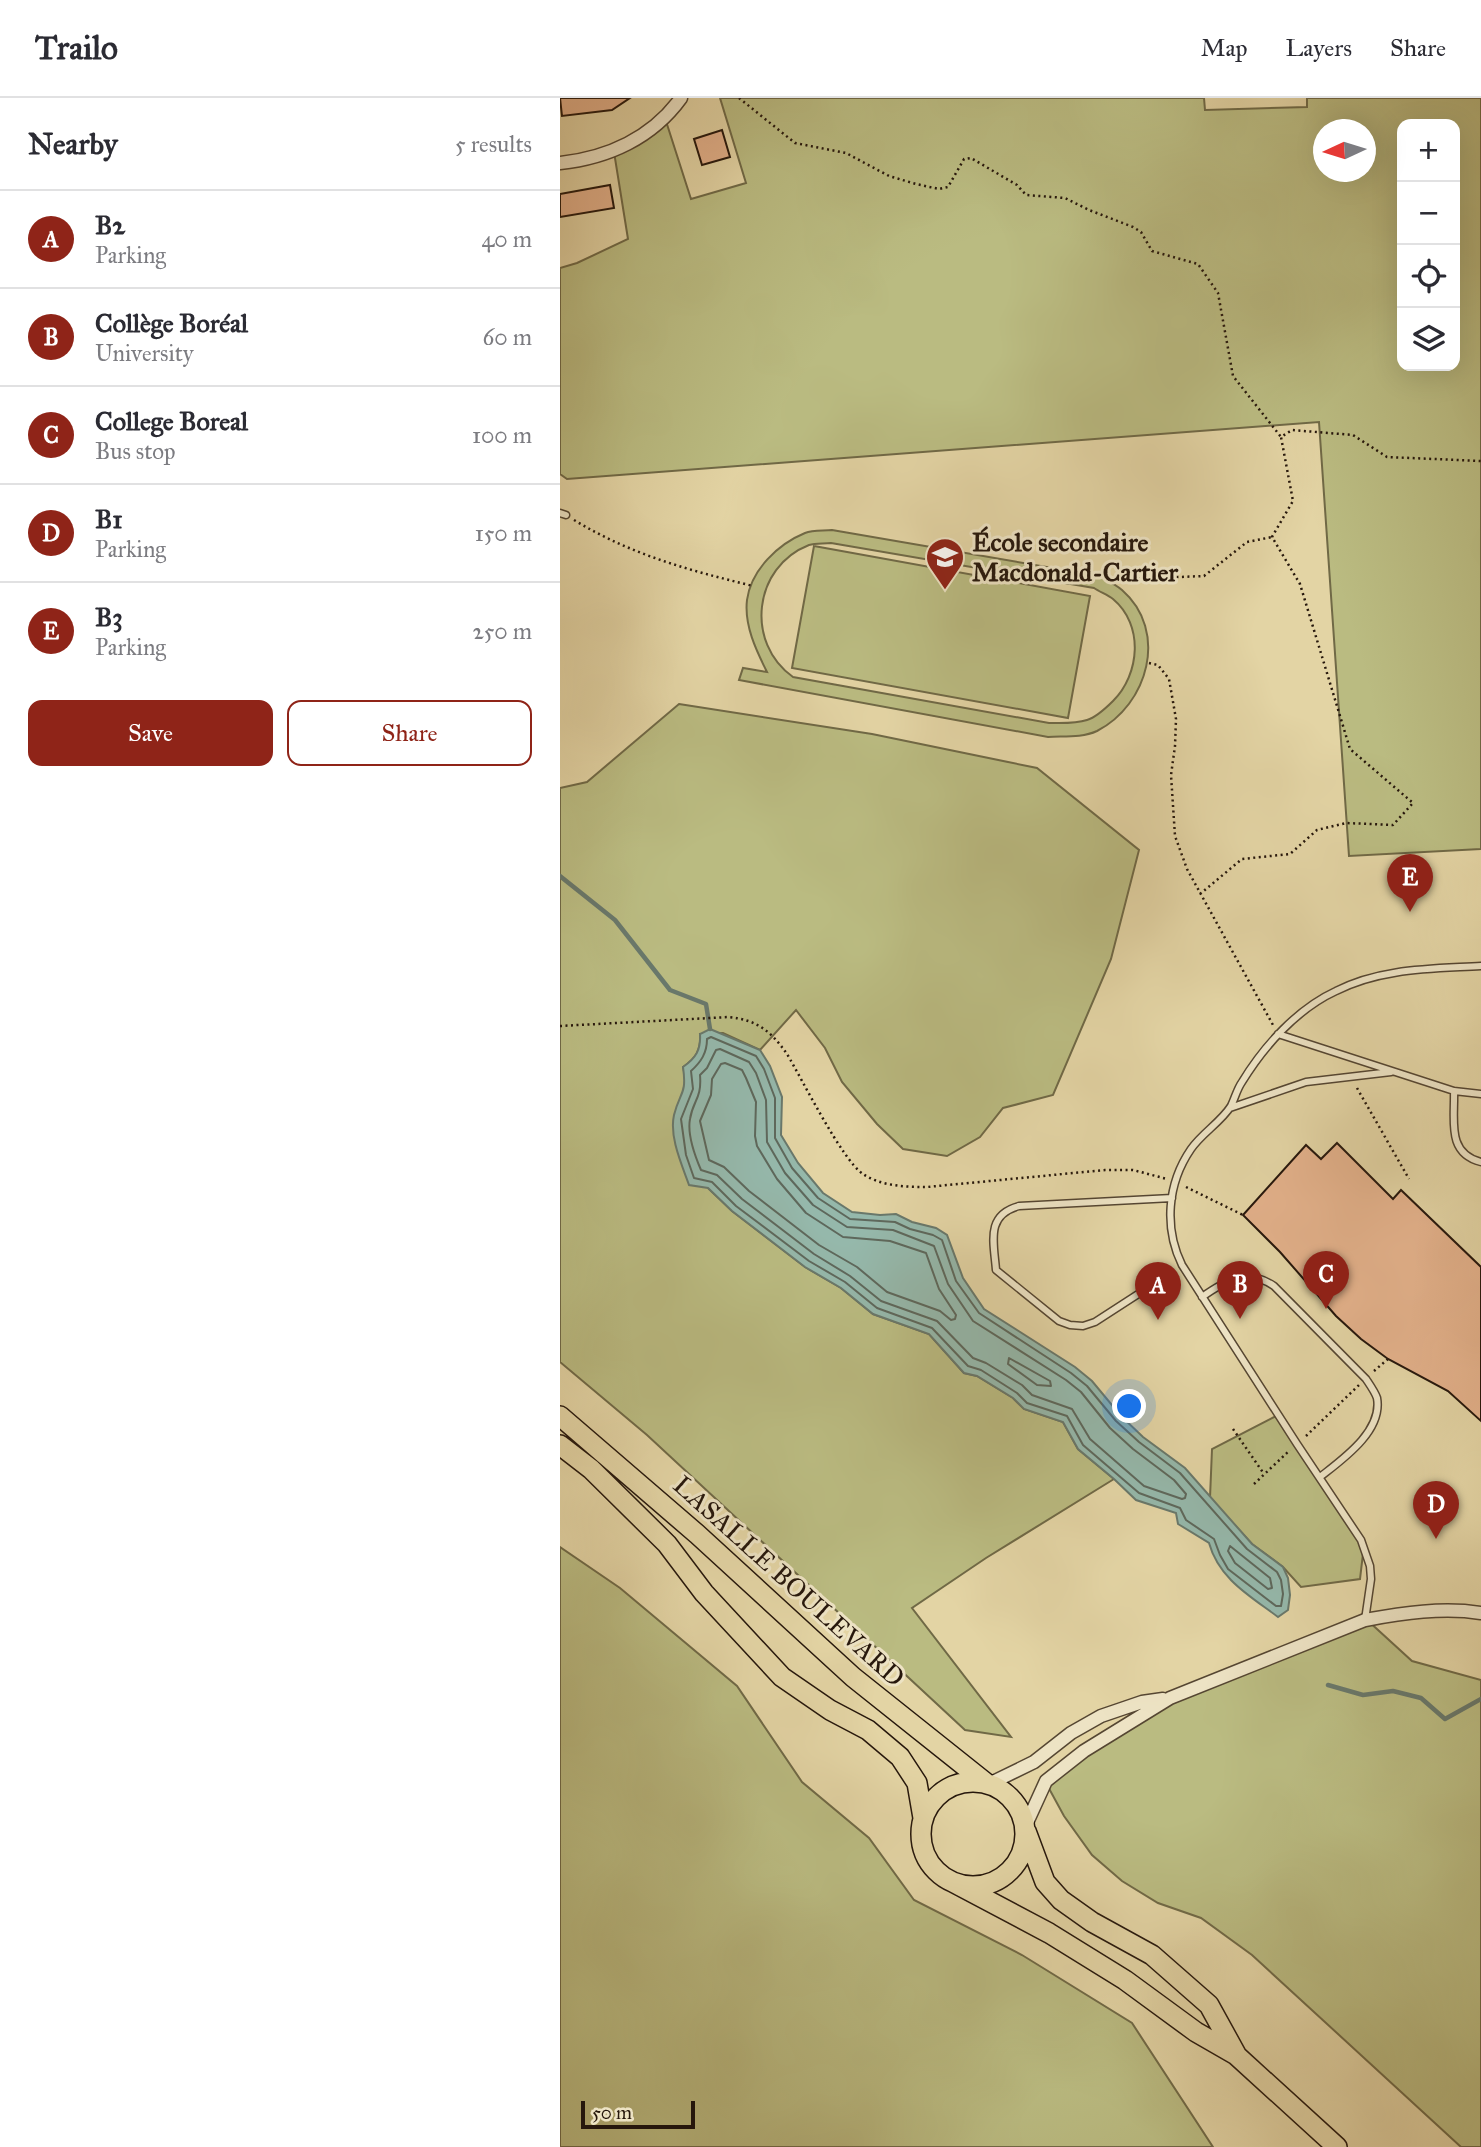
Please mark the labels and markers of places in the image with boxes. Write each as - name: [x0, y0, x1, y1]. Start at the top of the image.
- place label: École secondaire Macdonald-Cartier: [972, 526, 1179, 588]
- school or university icon: École secondaire Macdonald-Cartier: [924, 536, 966, 591]
- pin: E: [1387, 854, 1433, 912]
- pin: C: [1303, 1251, 1349, 1309]
- pin: B: [1217, 1261, 1263, 1319]
- pin: A: [1135, 1262, 1181, 1320]
- pin: D: [1413, 1481, 1459, 1539]

